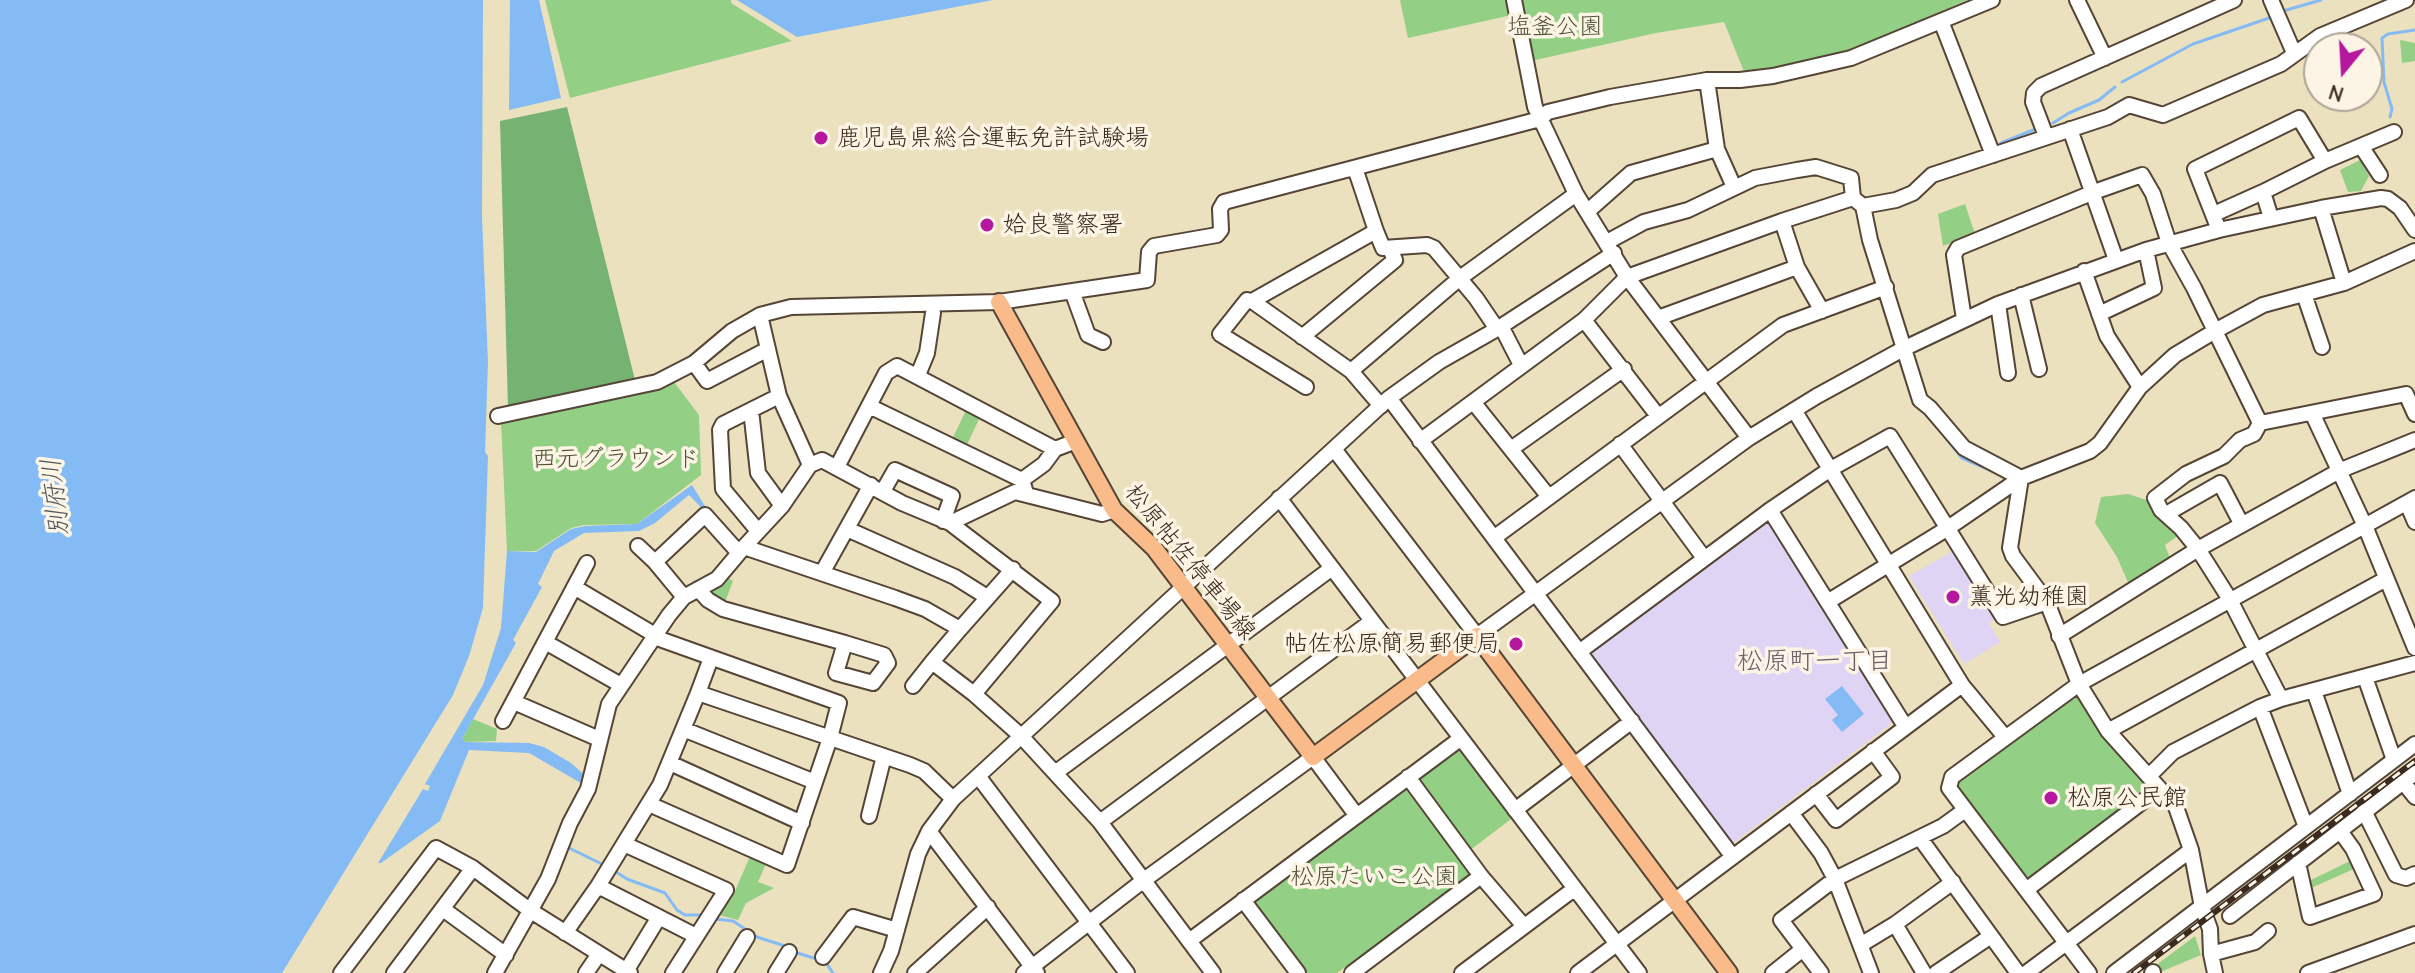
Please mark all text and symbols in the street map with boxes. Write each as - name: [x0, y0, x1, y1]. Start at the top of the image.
- park label: 塩釜公園: [1507, 13, 1603, 41]
- north arrow: [2303, 32, 2383, 112]
- text: N: [2325, 78, 2347, 108]
- place label: 鹿児島県総合運転免許試験場: [837, 124, 1149, 152]
- marker: 鹿児島県総合運転免許試験場: [812, 129, 830, 147]
- place label: 姶良警察署: [1003, 211, 1123, 239]
- marker: 姶良警察署: [978, 216, 996, 234]
- park label: 西元グラウンド: [532, 445, 700, 473]
- water label: 別府川: [36, 456, 76, 538]
- street label: 松原帖佐停車場線: [1118, 478, 1262, 646]
- place label: 薫光幼稚園: [1969, 583, 2089, 611]
- marker: 薫光幼稚園: [1944, 588, 1962, 606]
- place label: 帖佐松原簡易郵便局: [1284, 630, 1500, 658]
- marker: 帖佐松原簡易郵便局: [1507, 635, 1525, 653]
- district label: 松原町一丁目: [1737, 646, 1893, 678]
- place label: 松原公民館: [2067, 784, 2187, 812]
- marker: 松原公民館: [2042, 789, 2060, 807]
- park label: 松原たいこ公園: [1290, 863, 1458, 891]

